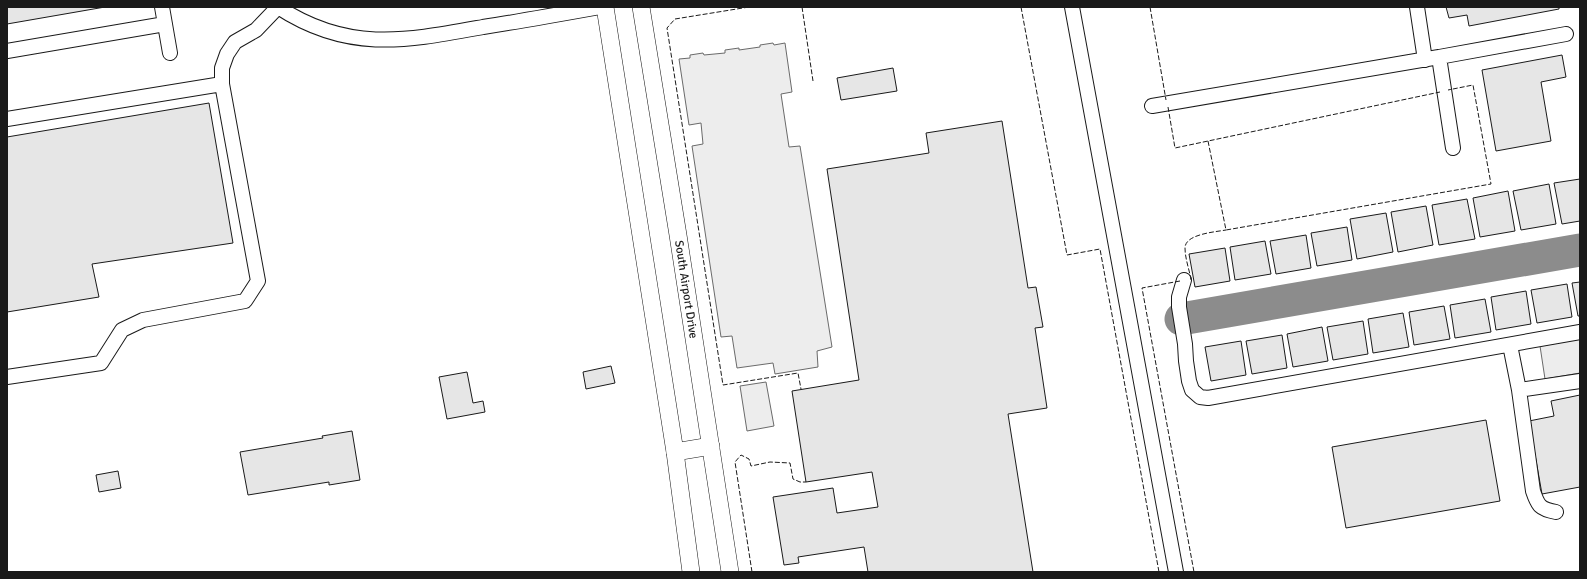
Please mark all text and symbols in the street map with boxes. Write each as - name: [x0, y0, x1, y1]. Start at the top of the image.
- street label: South Airport Drive: [671, 239, 701, 339]

